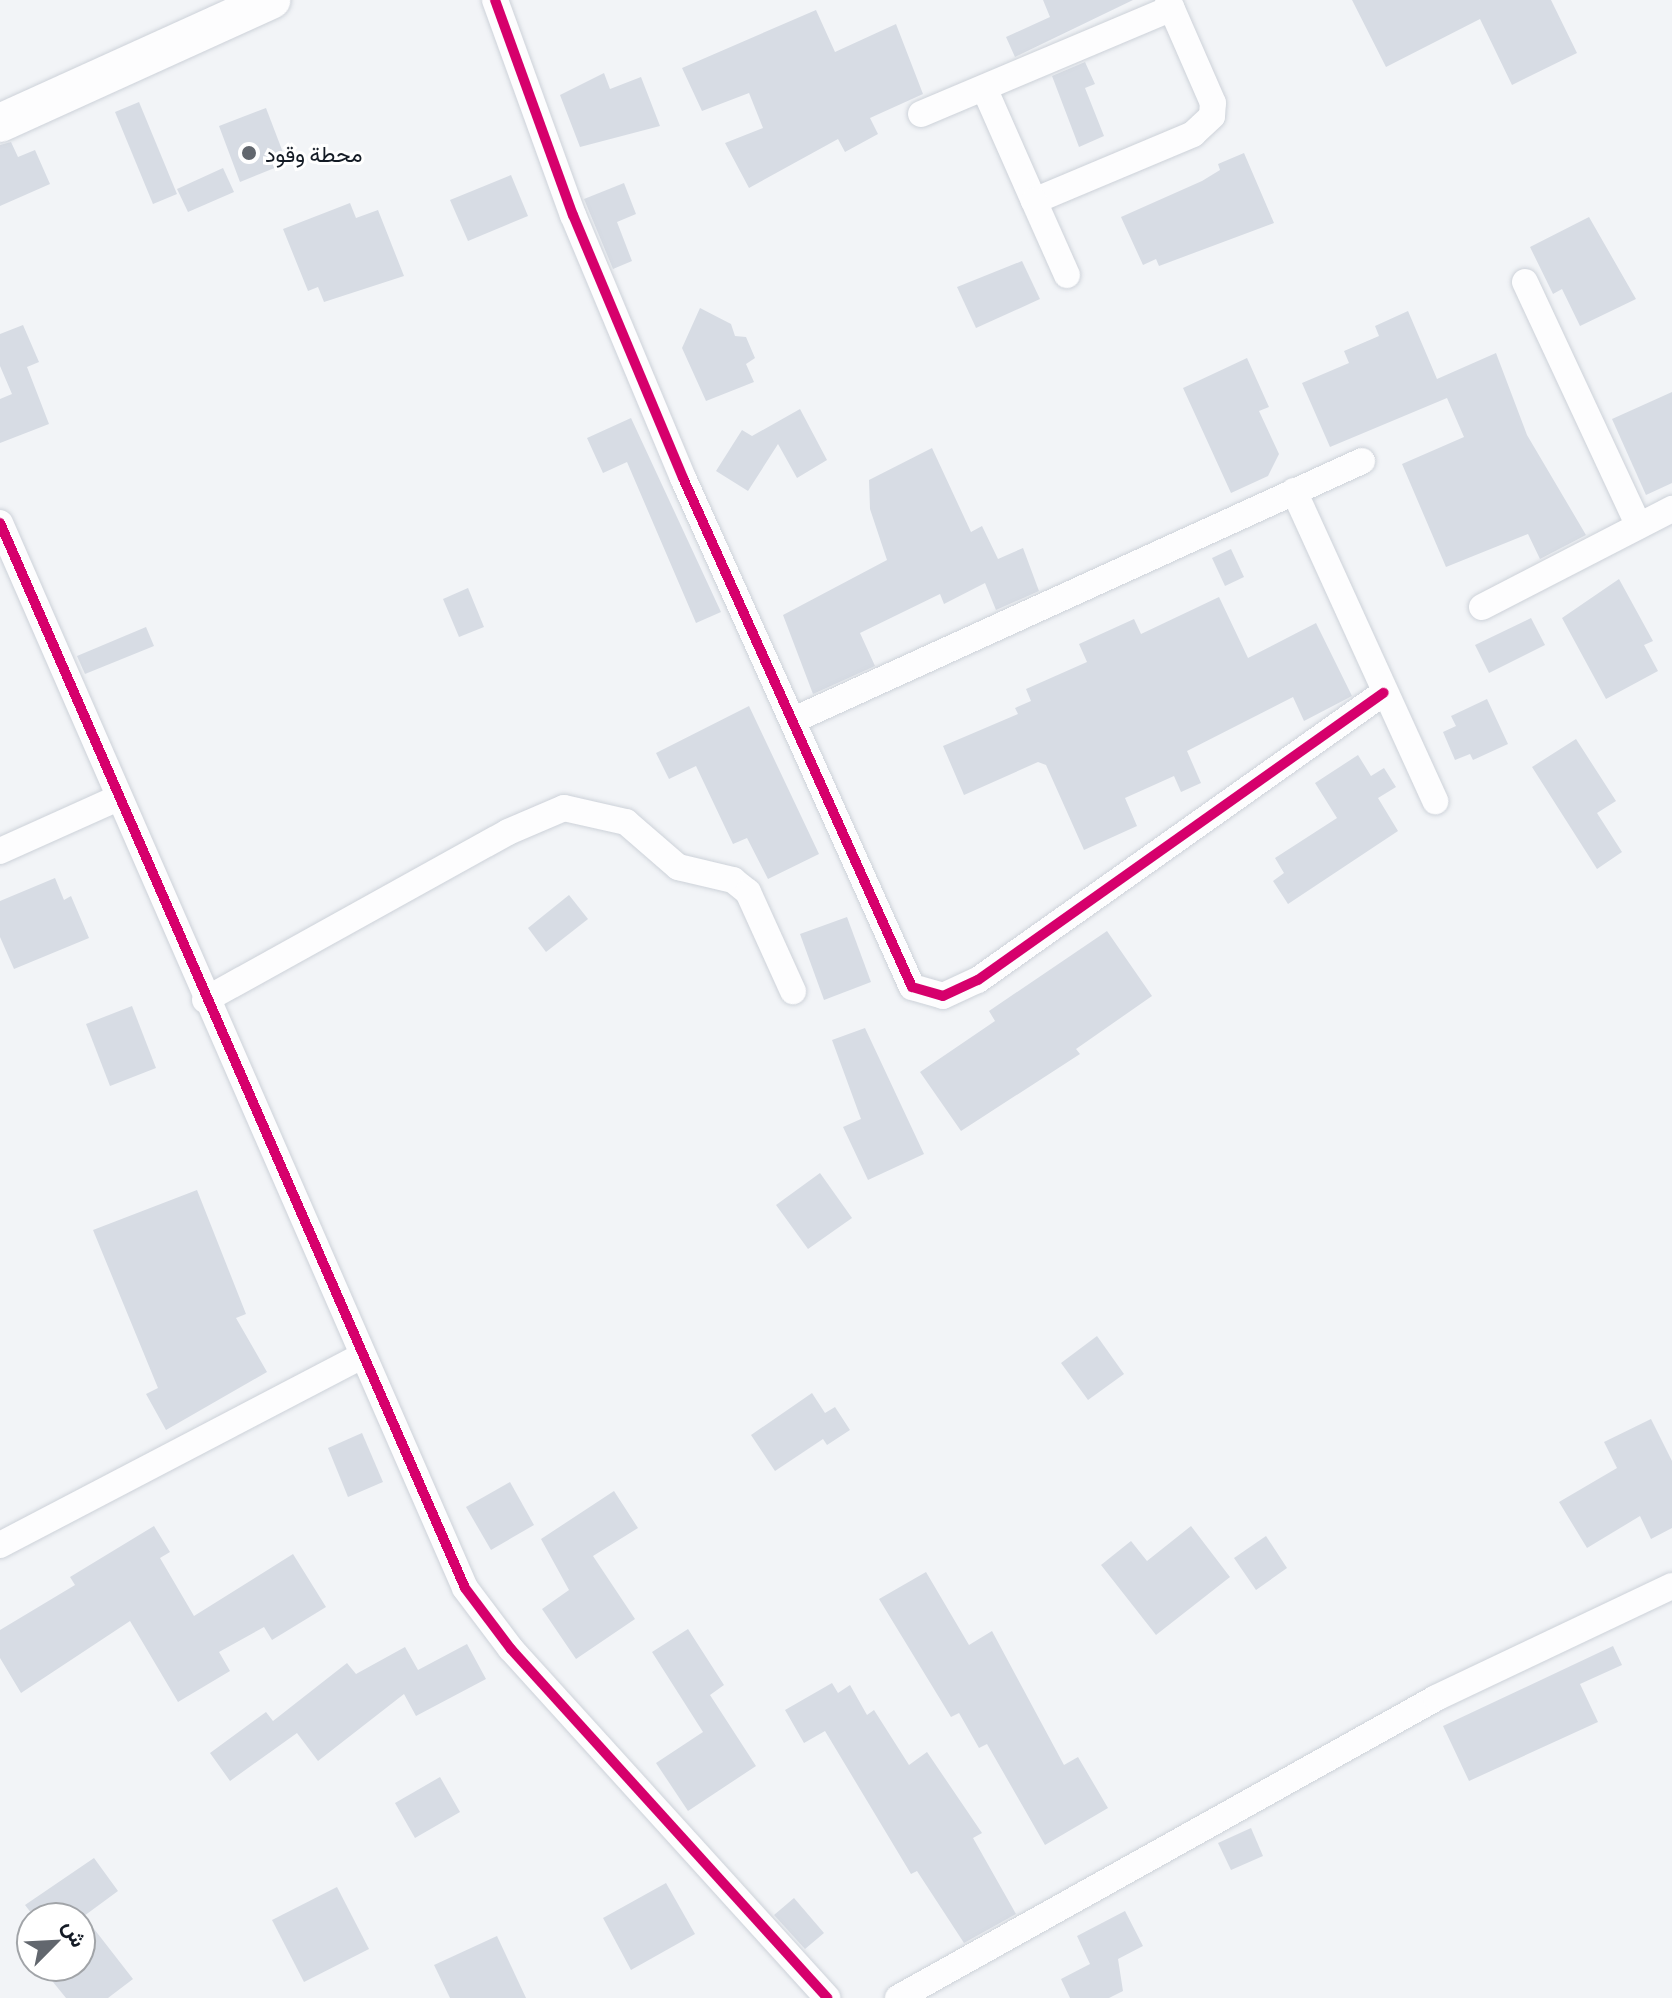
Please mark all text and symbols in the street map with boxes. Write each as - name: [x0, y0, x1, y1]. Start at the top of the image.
- place label: محطة وقود: [265, 140, 363, 166]
- marker: محطة وقود: [240, 144, 258, 162]
- north arrow: [16, 1902, 96, 1982]
- text: ش: [56, 1914, 97, 1952]

